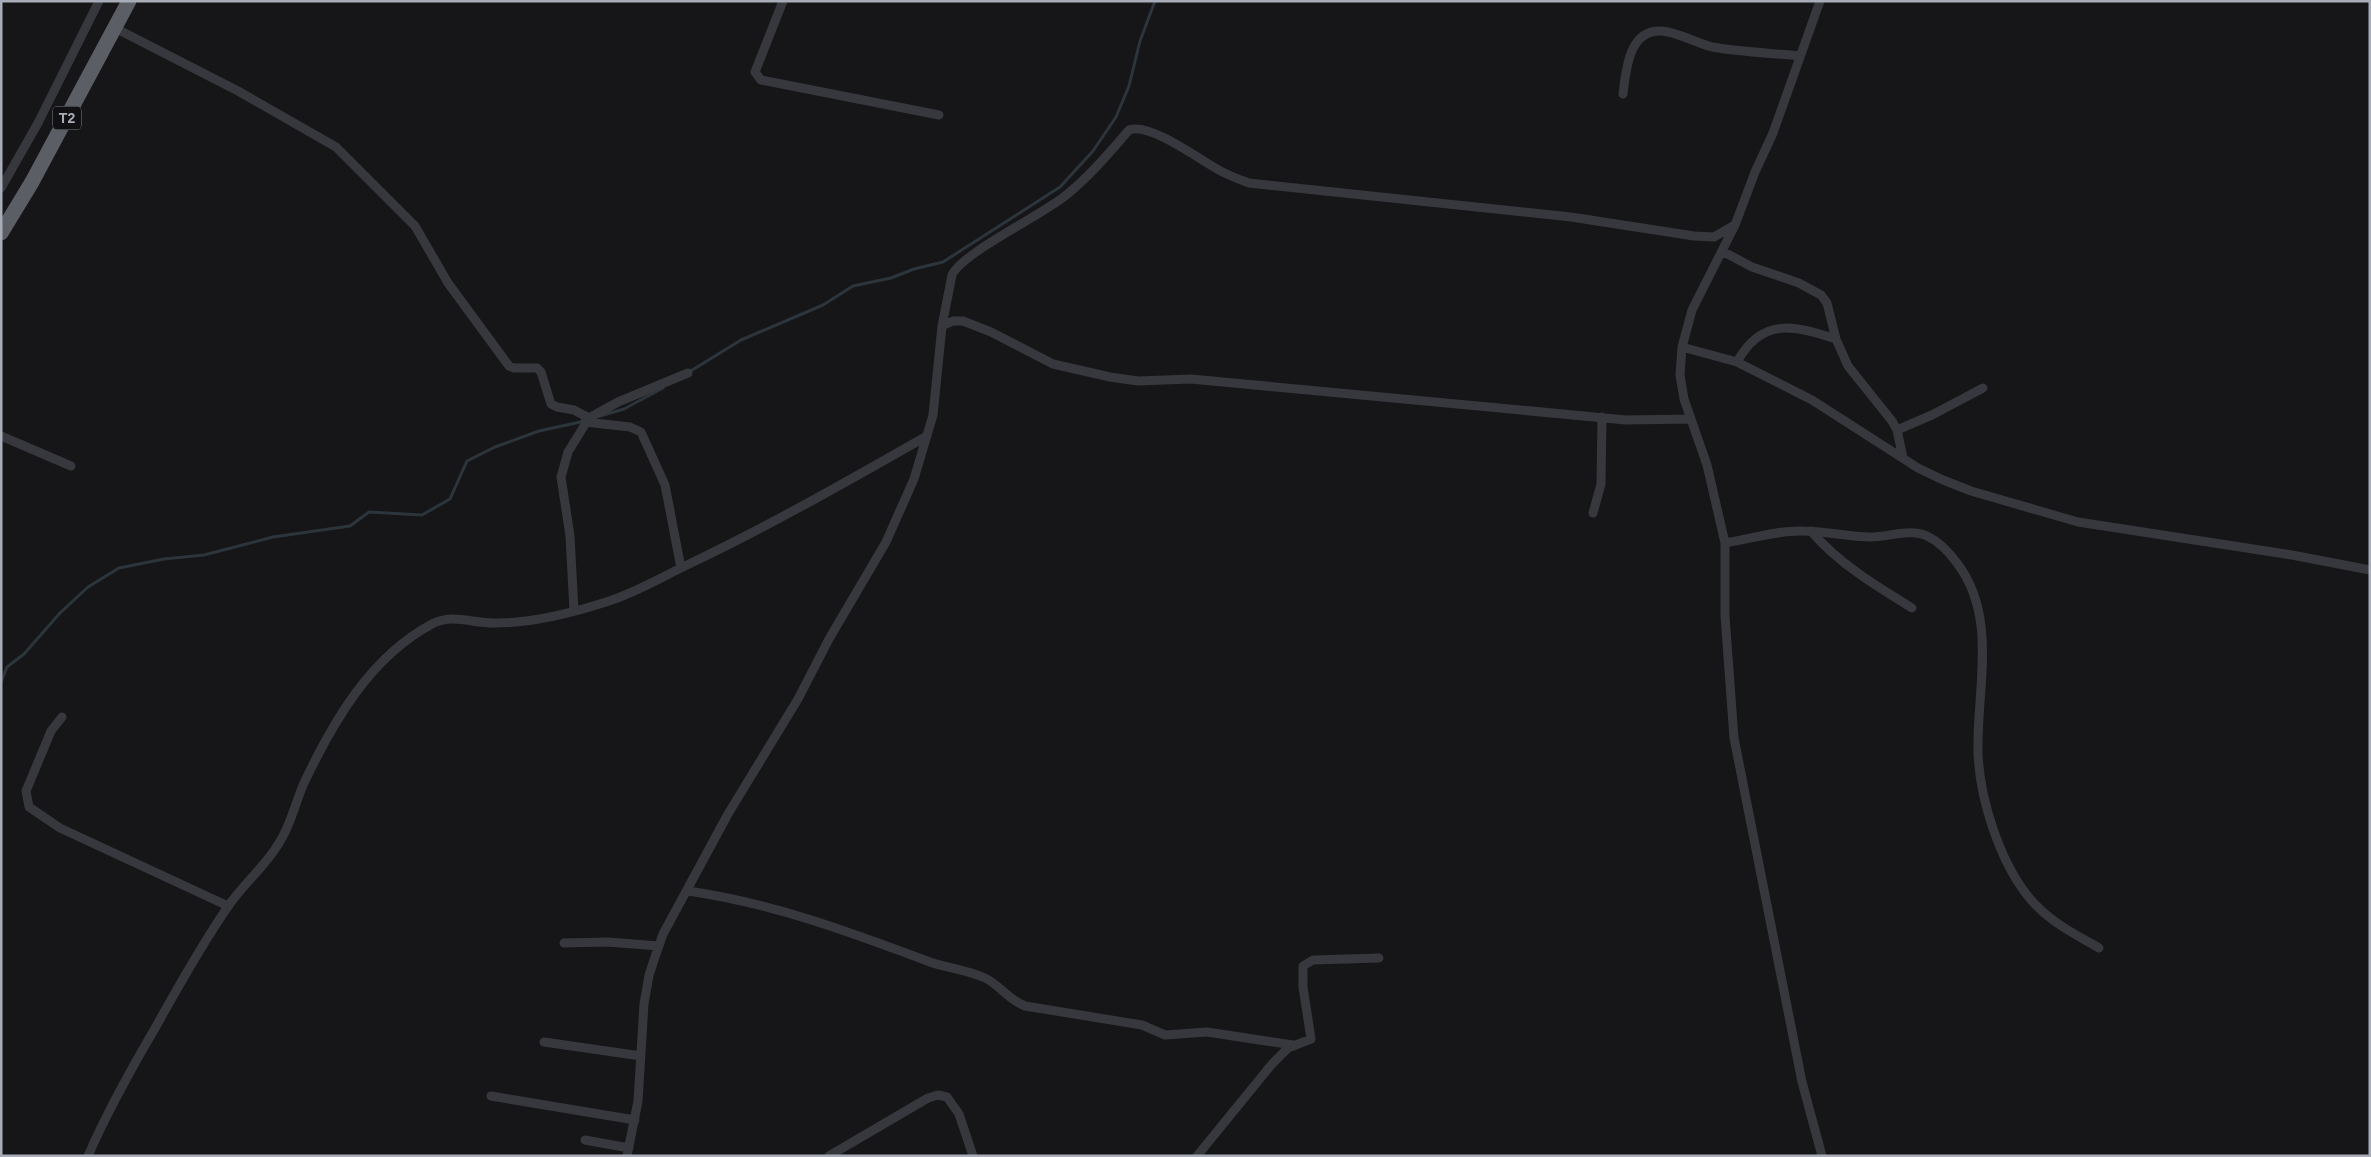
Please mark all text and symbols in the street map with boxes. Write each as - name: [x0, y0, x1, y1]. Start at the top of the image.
- road number: T2: [53, 106, 81, 130]

